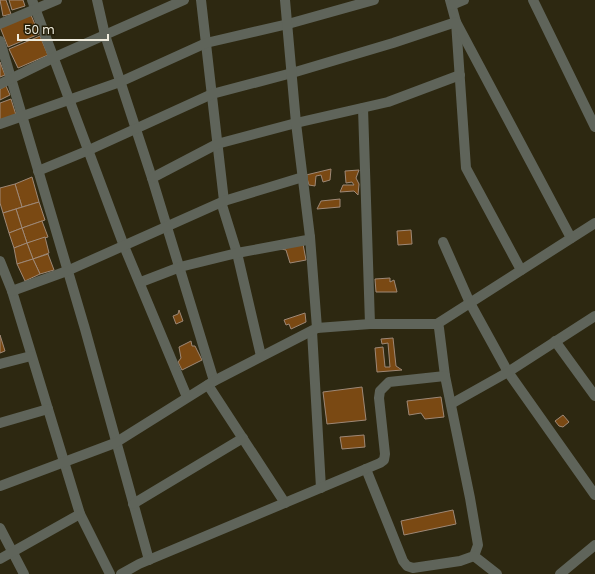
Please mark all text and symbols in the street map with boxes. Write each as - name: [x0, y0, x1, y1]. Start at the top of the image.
- scale bar: [18, 16, 108, 42]
- text: 50 m: [24, 21, 55, 38]

